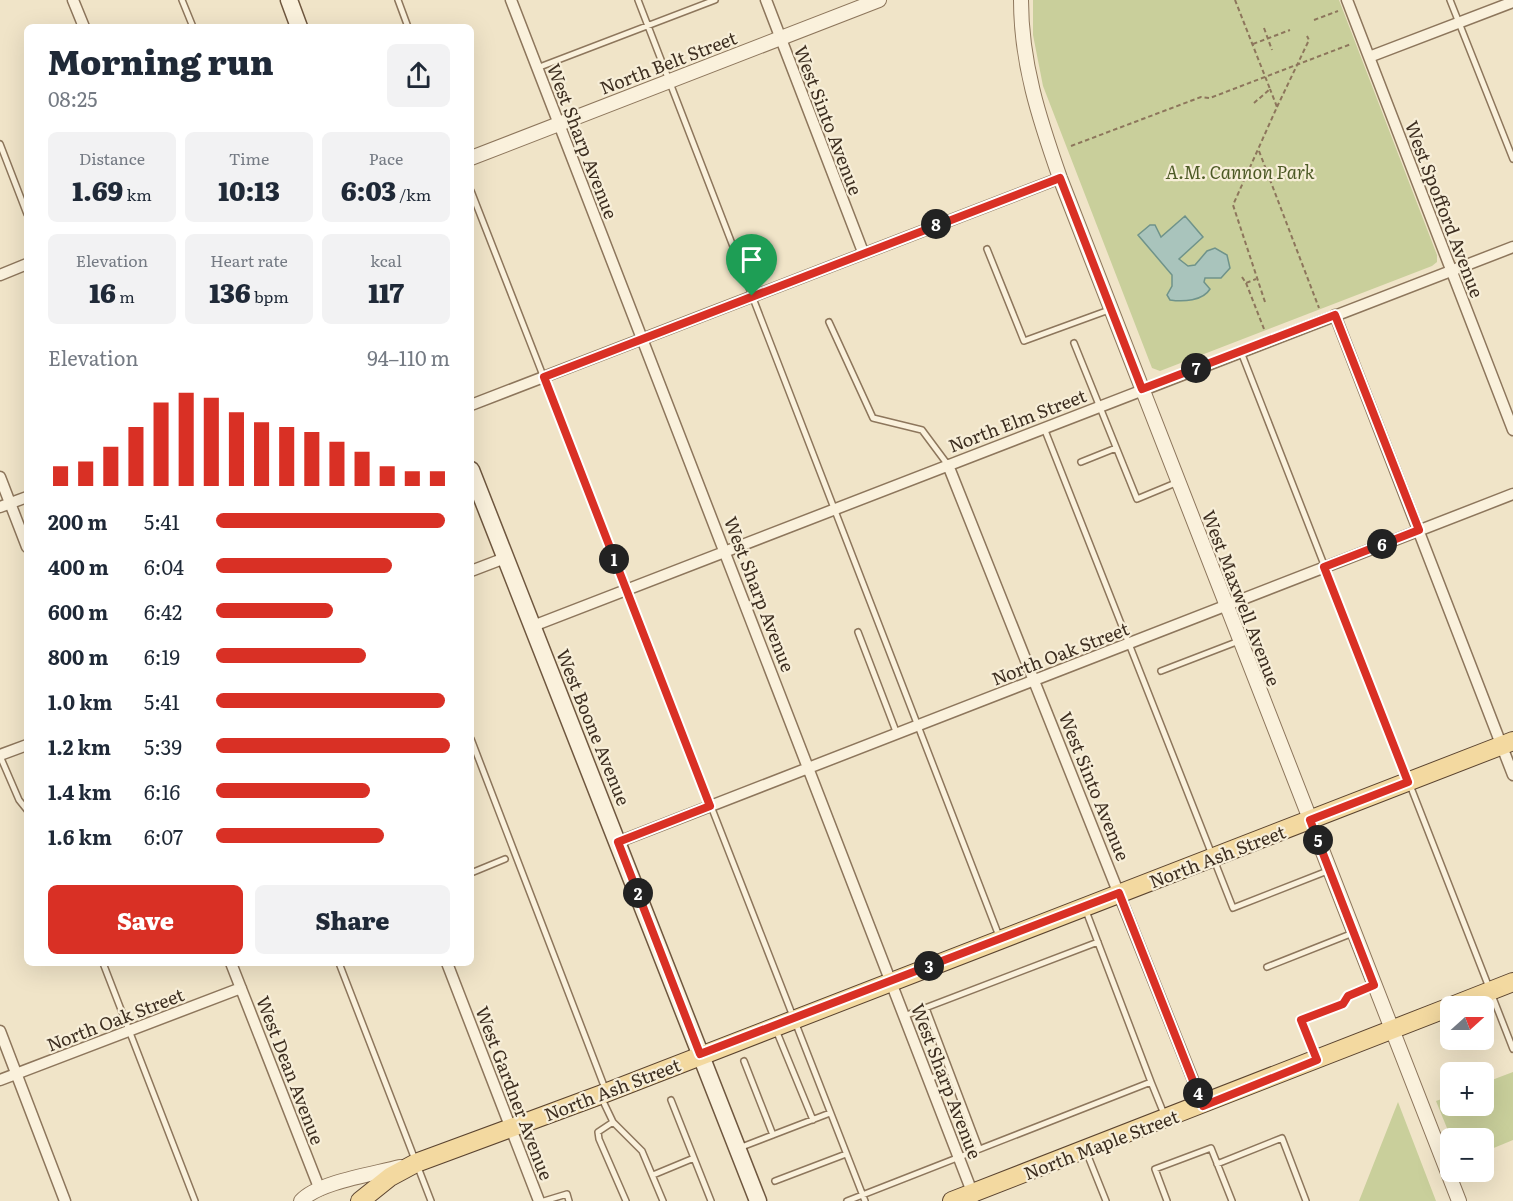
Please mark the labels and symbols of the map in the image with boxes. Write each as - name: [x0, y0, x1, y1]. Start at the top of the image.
- street label: North Belt Street: [595, 23, 741, 101]
- street label: West Sinto Avenue: [788, 41, 870, 199]
- street label: West Sharp Avenue: [541, 59, 625, 223]
- street label: West Spofford Avenue: [1399, 117, 1491, 301]
- park label: A.M. Cannon Park: [1165, 158, 1315, 185]
- pin: 8: [921, 209, 951, 239]
- pin: [726, 234, 777, 296]
- pin: 7: [1181, 353, 1211, 383]
- street label: North Elm Street: [944, 381, 1091, 459]
- street label: West Maxwell Avenue: [1196, 506, 1288, 690]
- street label: West Sharp Avenue: [718, 512, 802, 676]
- pin: 6: [1367, 529, 1397, 559]
- pin: 1: [599, 544, 629, 574]
- street label: North Oak Street: [987, 614, 1133, 692]
- street label: West Boone Avenue: [550, 645, 638, 809]
- street label: West Sinto Avenue: [1053, 707, 1137, 865]
- street label: North Ash Street: [1145, 817, 1290, 894]
- pin: 5: [1303, 825, 1333, 855]
- pin: 2: [623, 878, 653, 908]
- pin: 3: [914, 951, 944, 981]
- street label: North Oak Street: [42, 980, 188, 1058]
- street label: West Dean Avenue: [250, 992, 332, 1148]
- north arrow: [1440, 996, 1494, 1050]
- street label: West Sharp Avenue: [905, 999, 989, 1163]
- street label: West Gardner Avenue: [469, 1002, 561, 1184]
- street label: North Ash Street: [540, 1050, 685, 1127]
- pin: 4: [1183, 1078, 1213, 1108]
- street label: North Maple Street: [1020, 1102, 1183, 1186]

